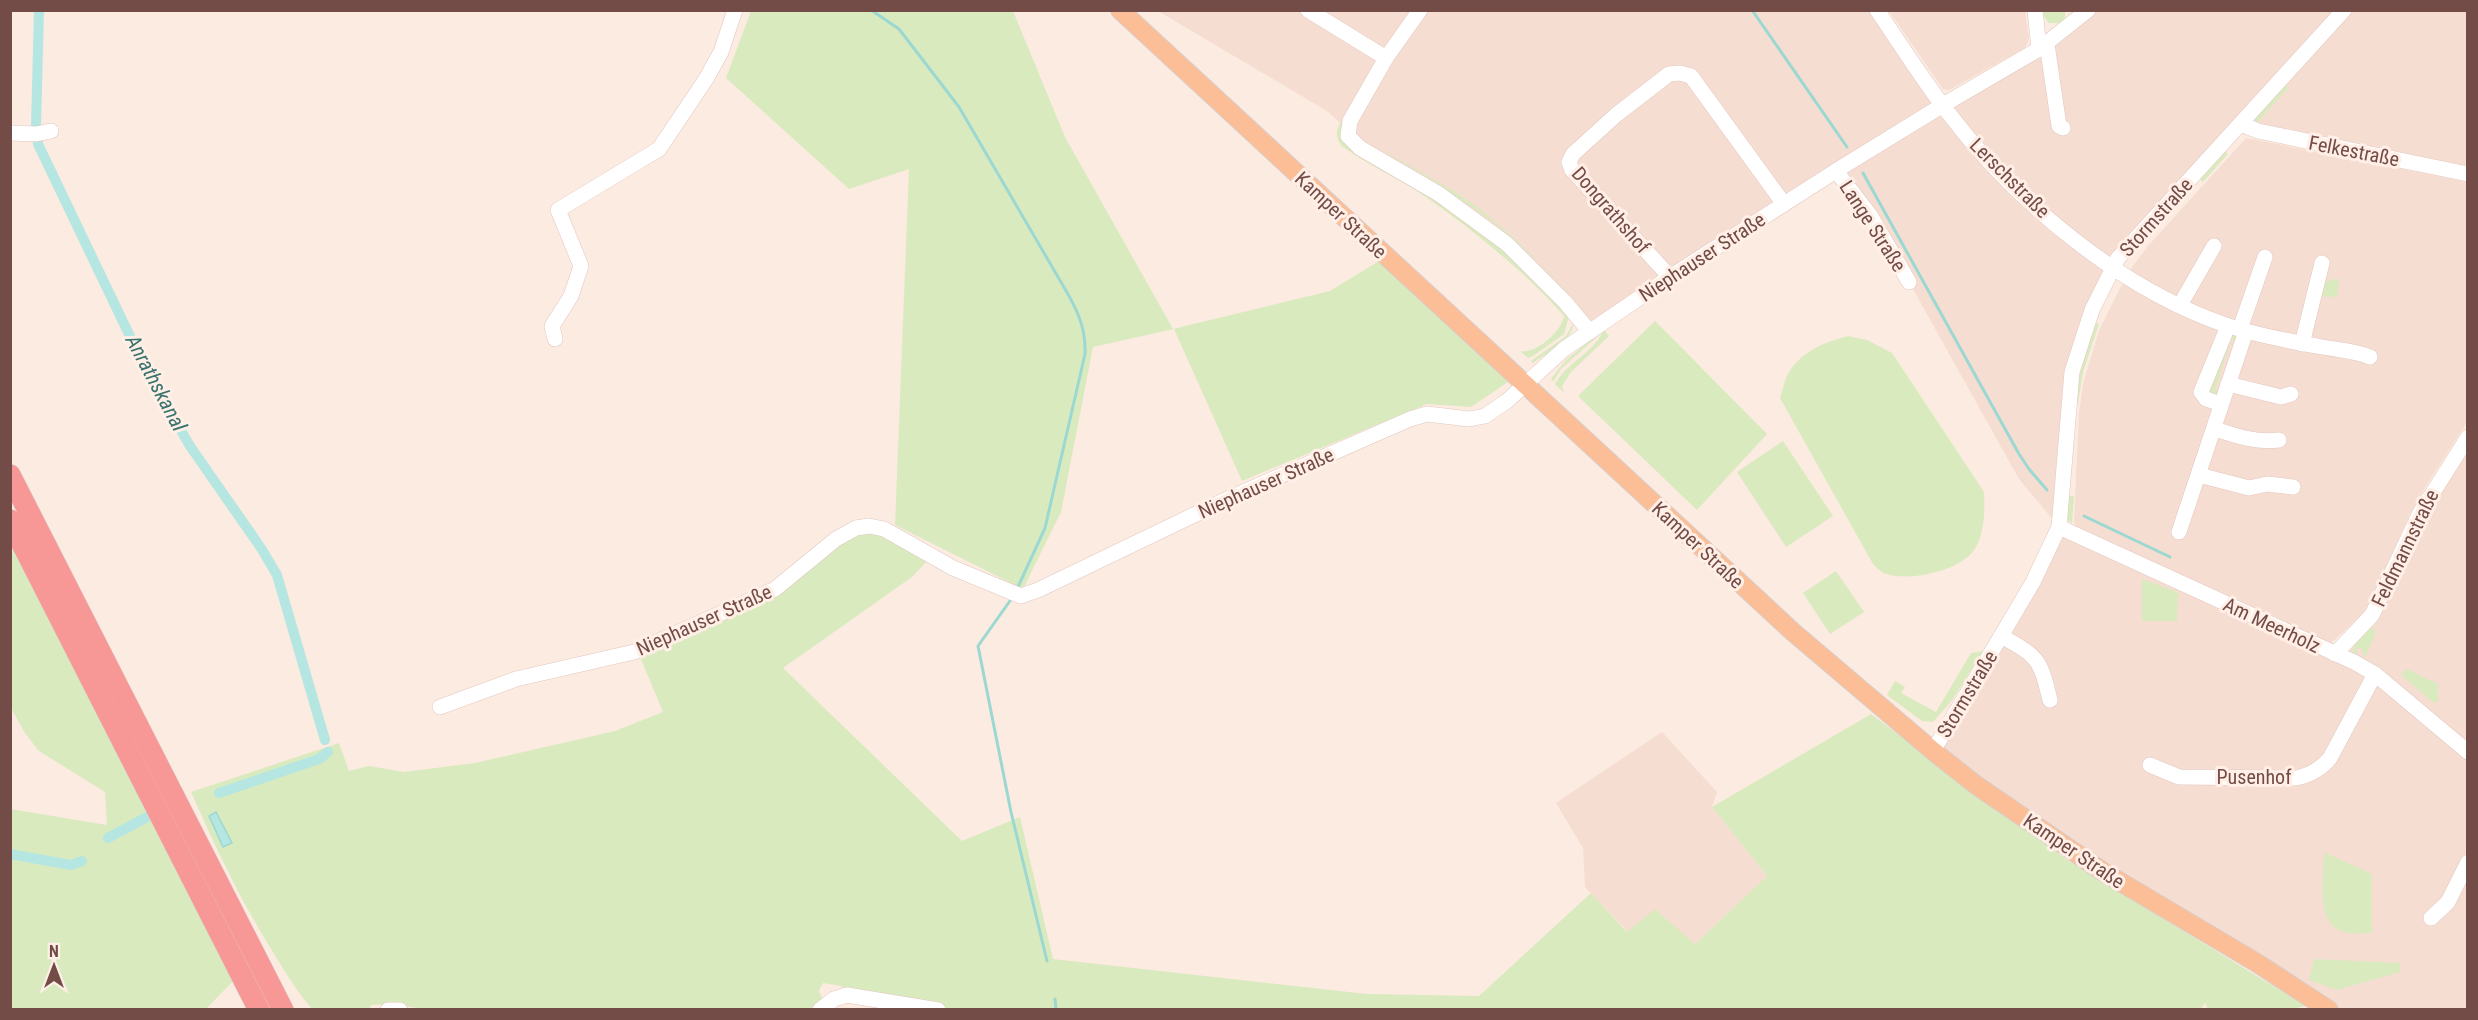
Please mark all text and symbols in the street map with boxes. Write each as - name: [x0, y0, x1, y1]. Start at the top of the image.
- street label: Felkestraße: [2307, 130, 2401, 172]
- street label: Lerschstraße: [1965, 133, 2055, 223]
- street label: Dongrathshof: [1567, 162, 1656, 259]
- street label: Kamper Straße: [1290, 166, 1392, 264]
- street label: Stormstraße: [2114, 173, 2198, 261]
- street label: Lange Straße: [1835, 176, 1911, 276]
- street label: Niephauser Straße: [1634, 207, 1770, 307]
- water label: Anrathskanal: [120, 330, 192, 436]
- street label: Niephauser Straße: [1195, 442, 1337, 524]
- street label: Feldmannstraße: [2366, 485, 2444, 611]
- street label: Kamper Straße: [1647, 496, 1749, 594]
- street label: Niephauser Straße: [633, 579, 775, 661]
- street label: Am Meerholz: [2220, 592, 2324, 658]
- street label: Stormstraße: [1932, 646, 2002, 742]
- street label: Pusenhof: [2217, 765, 2292, 789]
- street label: Kamper Straße: [2019, 808, 2129, 894]
- north arrow: [24, 936, 84, 996]
- text: N: [49, 942, 59, 961]

